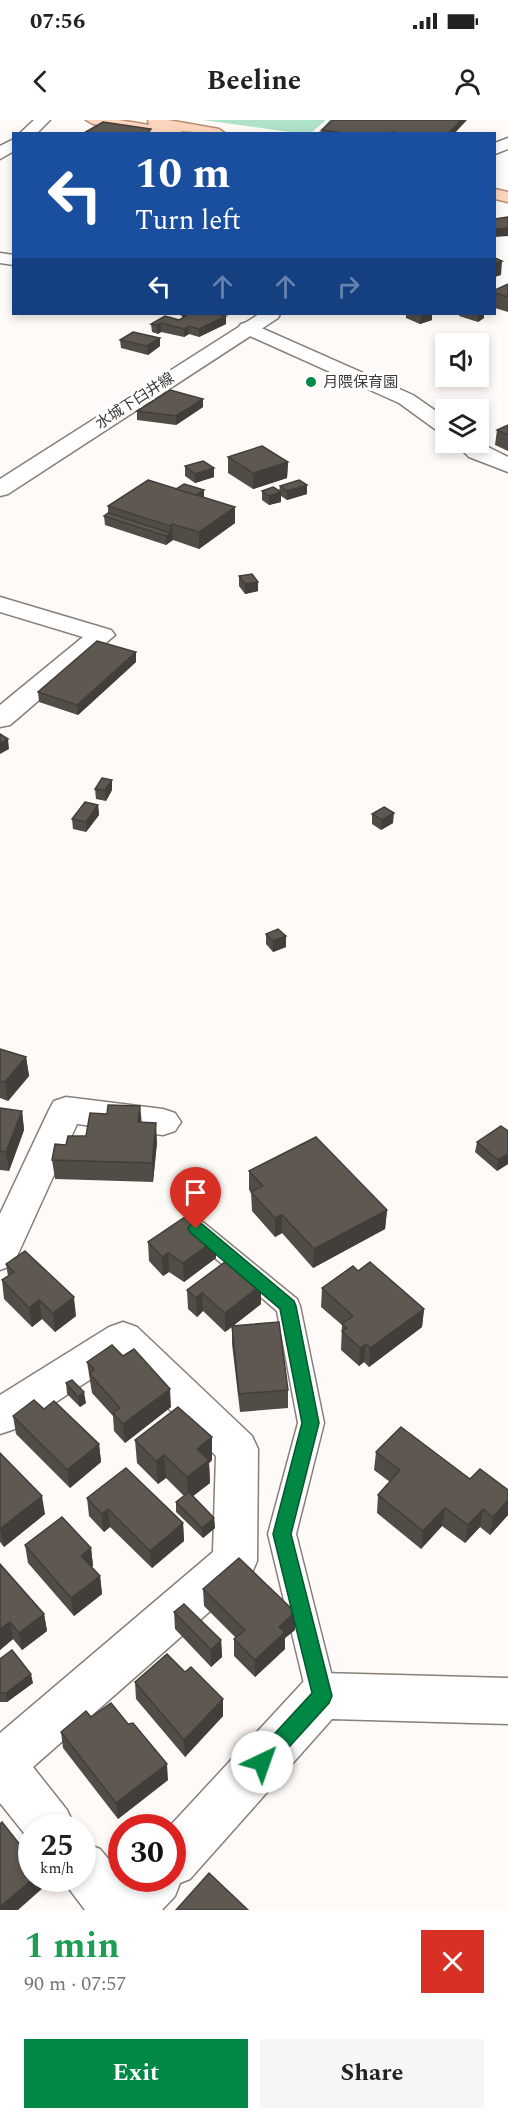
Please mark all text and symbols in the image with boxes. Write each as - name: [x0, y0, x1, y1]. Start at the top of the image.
- text: 07:56: [30, 5, 85, 38]
- text: Beeline: [207, 60, 301, 102]
- icon: back: [24, 65, 57, 98]
- icon: person: [451, 65, 484, 98]
- text: 10 m: [135, 143, 230, 206]
- icon: left: [36, 156, 114, 234]
- text: Turn left: [135, 200, 241, 242]
- icon: left: [143, 270, 176, 303]
- icon: ahead: [206, 270, 239, 303]
- icon: ahead: [269, 270, 302, 303]
- icon: right: [332, 270, 365, 303]
- map controls: [435, 333, 489, 453]
- button: sound: [435, 333, 489, 387]
- street label: 水城下臼井線: [91, 367, 179, 435]
- place label: 月隈保育園: [323, 371, 398, 394]
- marker: 月隈保育園: [304, 375, 318, 389]
- button: layers: [435, 399, 489, 453]
- pin: [170, 1167, 221, 1229]
- icon: arrive: [179, 1176, 212, 1209]
- position arrow: [230, 1730, 294, 1794]
- speed limit sign: 30: [108, 1814, 186, 1892]
- text: 25: [40, 1823, 74, 1869]
- text: km/h: [40, 1857, 74, 1880]
- text: 1 min: [24, 1919, 120, 1974]
- button: close: [421, 1930, 484, 1993]
- text: 90 m · 07:57: [24, 1969, 126, 1999]
- button: Exit: [24, 2039, 248, 2108]
- button: Share: [260, 2039, 484, 2108]

